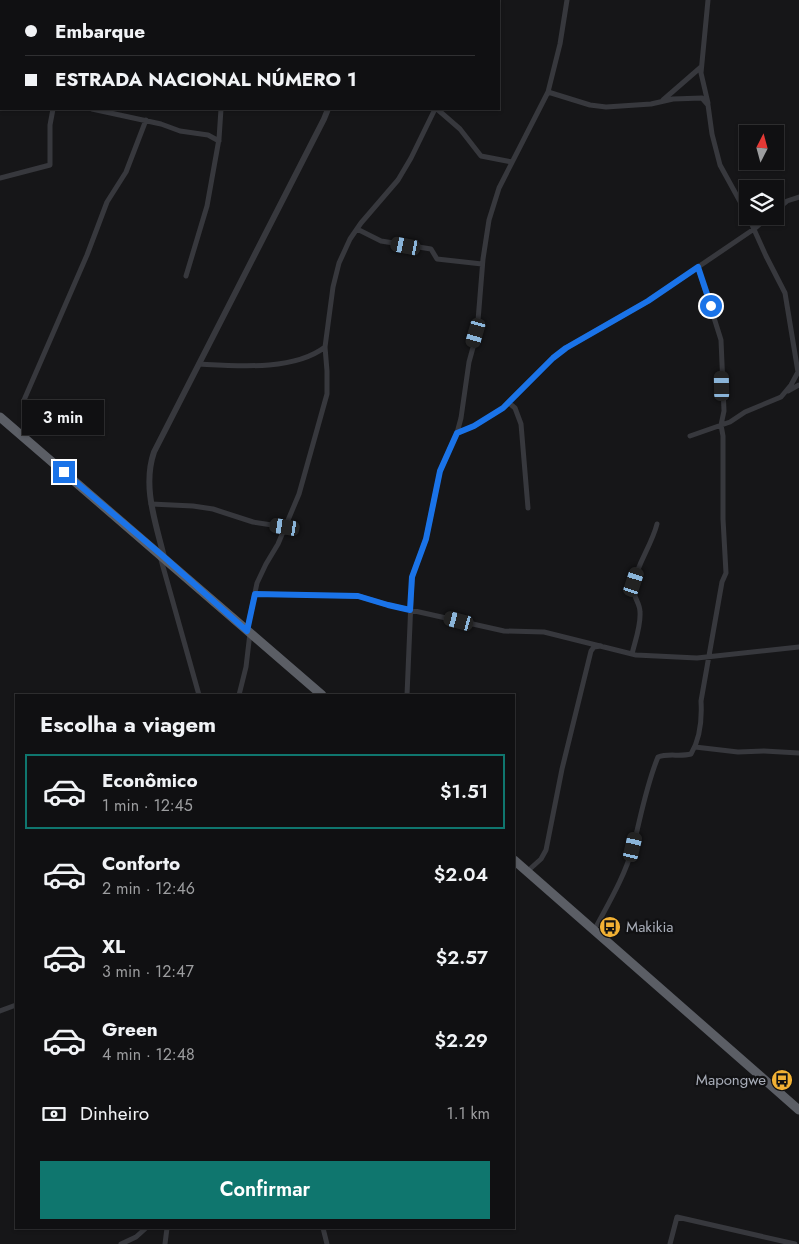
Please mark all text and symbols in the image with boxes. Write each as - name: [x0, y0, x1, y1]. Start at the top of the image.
- text: Embarque: [55, 18, 145, 45]
- text: ESTRADA NACIONAL NÚMERO 1: [55, 66, 357, 93]
- north arrow: [739, 125, 784, 170]
- map controls: [739, 125, 784, 225]
- button: layers: [739, 180, 784, 225]
- car: [389, 236, 422, 256]
- route start: [700, 295, 722, 317]
- car: [464, 317, 487, 349]
- car: [714, 371, 729, 401]
- callout: 3 min: [23, 400, 105, 434]
- text: 3 min: [43, 406, 83, 429]
- route end: [53, 461, 75, 483]
- car: [269, 517, 300, 537]
- car: [622, 565, 645, 599]
- car: [442, 610, 475, 632]
- text: Escolha a viagem: [40, 708, 216, 740]
- text: Econômico: [102, 767, 198, 794]
- icon: car: [42, 769, 87, 814]
- text: $1.51: [440, 778, 488, 805]
- text: 1 min · 12:45: [102, 794, 193, 817]
- car: [622, 831, 643, 863]
- text: Conforto: [102, 850, 180, 877]
- icon: car: [42, 852, 87, 897]
- text: $2.04: [434, 861, 488, 888]
- text: 2 min · 12:46: [102, 877, 195, 900]
- bus stop icon: Makikia: [598, 915, 622, 939]
- place label: Makikia: [626, 916, 674, 938]
- text: XL: [102, 933, 125, 960]
- icon: car: [42, 935, 87, 980]
- text: $2.57: [436, 944, 488, 971]
- text: 3 min · 12:47: [102, 960, 194, 983]
- text: Green: [102, 1016, 158, 1043]
- icon: car: [42, 1018, 87, 1063]
- text: $2.29: [434, 1027, 488, 1054]
- text: 4 min · 12:48: [102, 1043, 195, 1066]
- bus stop icon: Mapongwe: [770, 1068, 794, 1092]
- place label: Mapongwe: [696, 1069, 766, 1091]
- icon: cash: [40, 1100, 68, 1128]
- text: Dinheiro: [80, 1100, 149, 1127]
- text: 1.1 km: [446, 1102, 490, 1125]
- button: Confirmar: [40, 1161, 490, 1219]

